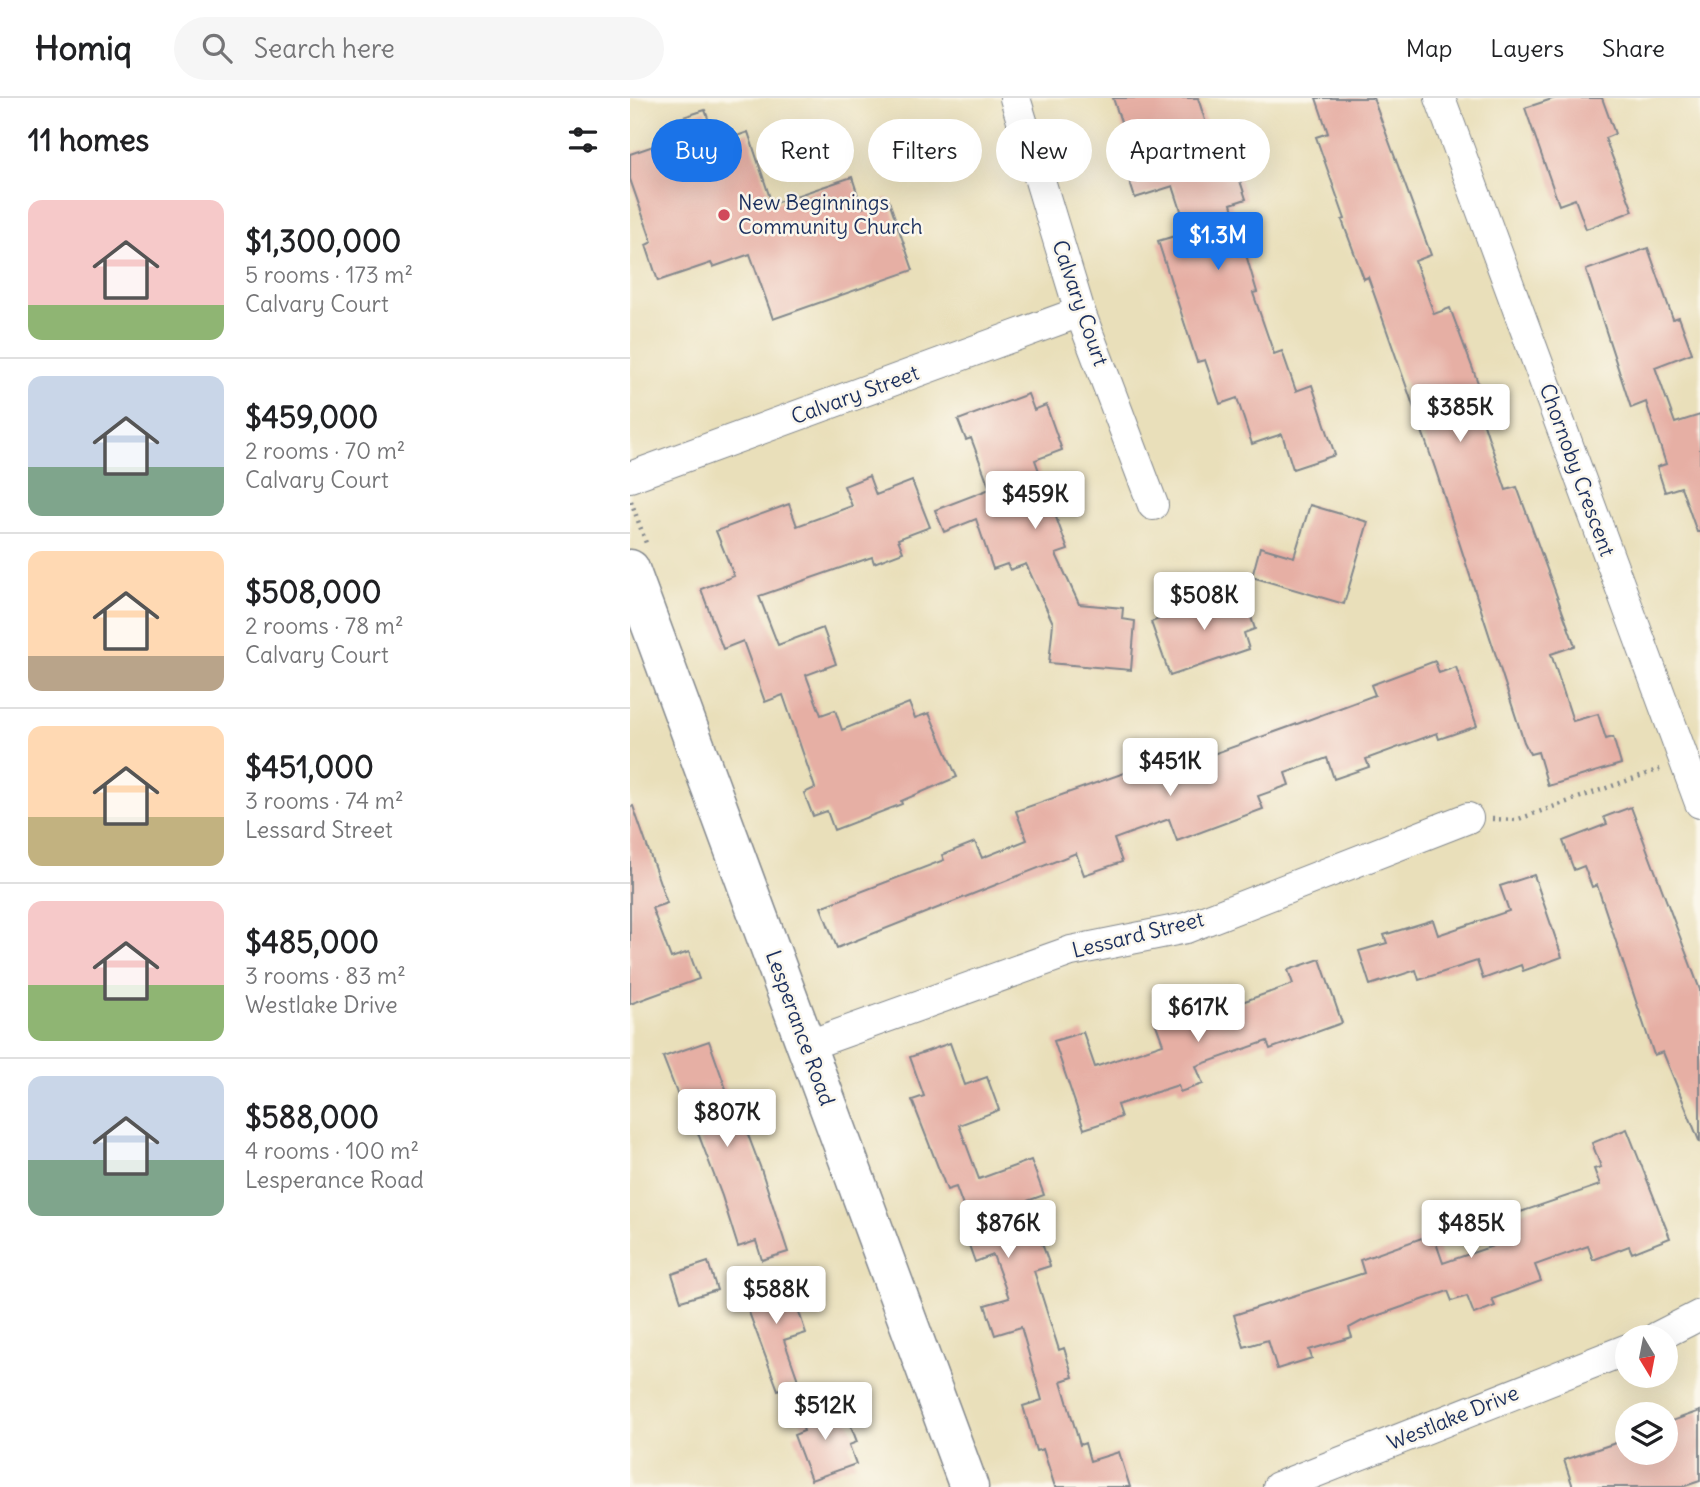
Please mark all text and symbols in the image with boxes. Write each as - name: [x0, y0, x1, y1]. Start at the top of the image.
- search box: [174, 17, 664, 80]
- text: Homiq: [35, 27, 132, 69]
- icon: search: [198, 29, 236, 67]
- text: Search here: [254, 32, 395, 65]
- text: Map: [1406, 33, 1452, 63]
- text: Layers: [1490, 33, 1564, 63]
- text: Share: [1602, 33, 1665, 63]
- chip: Buy: [651, 119, 742, 182]
- chip: Rent: [756, 119, 854, 182]
- chip: Filters: [868, 119, 982, 182]
- chip: New: [996, 119, 1092, 182]
- chip: Apartment: [1106, 119, 1270, 182]
- text: 11 homes: [28, 121, 149, 159]
- icon: filters: [564, 121, 602, 159]
- place label: New Beginnings Community Church: [738, 189, 923, 240]
- marker: New Beginnings Community Church: [716, 207, 732, 223]
- pin: $1.3M: [1169, 212, 1267, 272]
- text: $1.3M: [1189, 220, 1247, 249]
- text: $1,300,000: [245, 222, 401, 260]
- icon: home: [84, 228, 168, 312]
- street label: Calvary Court: [1046, 236, 1115, 369]
- text: 5 rooms · 173 m²: [245, 260, 413, 289]
- text: Calvary Court: [245, 289, 389, 318]
- street label: Calvary Street: [787, 359, 922, 430]
- street label: Chornoby Crescent: [1534, 380, 1621, 560]
- pin: $385K: [1411, 384, 1509, 444]
- text: $385K: [1427, 392, 1493, 421]
- text: $459,000: [245, 398, 378, 436]
- icon: home: [84, 404, 168, 488]
- text: 2 rooms · 70 m²: [245, 436, 405, 465]
- text: Calvary Court: [245, 465, 389, 494]
- pin: $459K: [986, 472, 1084, 531]
- text: $459K: [1002, 479, 1068, 508]
- text: $508,000: [245, 573, 381, 611]
- pin: $508K: [1155, 573, 1253, 632]
- icon: home: [84, 579, 168, 663]
- text: $508K: [1170, 580, 1238, 609]
- text: 2 rooms · 78 m²: [245, 611, 404, 640]
- text: Calvary Court: [245, 640, 389, 669]
- pin: $451K: [1121, 738, 1219, 798]
- text: $451K: [1139, 746, 1201, 775]
- text: $451,000: [245, 748, 374, 786]
- icon: home: [84, 754, 168, 838]
- text: 3 rooms · 74 m²: [245, 786, 404, 815]
- text: Lessard Street: [245, 815, 393, 844]
- street label: Lessard Street: [1069, 905, 1207, 964]
- text: $485,000: [245, 923, 379, 961]
- icon: home: [84, 929, 168, 1013]
- street label: Lesperance Road: [760, 946, 841, 1109]
- text: 3 rooms · 83 m²: [245, 961, 406, 990]
- pin: $617K: [1149, 984, 1247, 1044]
- text: Westlake Drive: [245, 990, 398, 1019]
- text: $617K: [1168, 992, 1228, 1021]
- pin: $807K: [678, 1090, 776, 1149]
- text: $807K: [694, 1097, 760, 1126]
- text: $588,000: [245, 1098, 379, 1136]
- icon: home: [84, 1104, 168, 1188]
- text: 4 rooms · 100 m²: [245, 1136, 419, 1165]
- text: Lesperance Road: [245, 1165, 424, 1194]
- pin: $876K: [959, 1200, 1057, 1260]
- pin: $485K: [1422, 1200, 1520, 1260]
- text: $876K: [976, 1208, 1040, 1237]
- text: $485K: [1438, 1208, 1504, 1237]
- pin: $588K: [727, 1266, 825, 1326]
- text: $588K: [743, 1274, 809, 1303]
- north arrow: [1615, 1325, 1678, 1388]
- map controls: [1615, 1325, 1678, 1465]
- street label: Westlake Drive: [1383, 1379, 1523, 1456]
- pin: $512K: [776, 1382, 874, 1442]
- text: $512K: [794, 1390, 856, 1419]
- button: layers: [1615, 1402, 1678, 1465]

